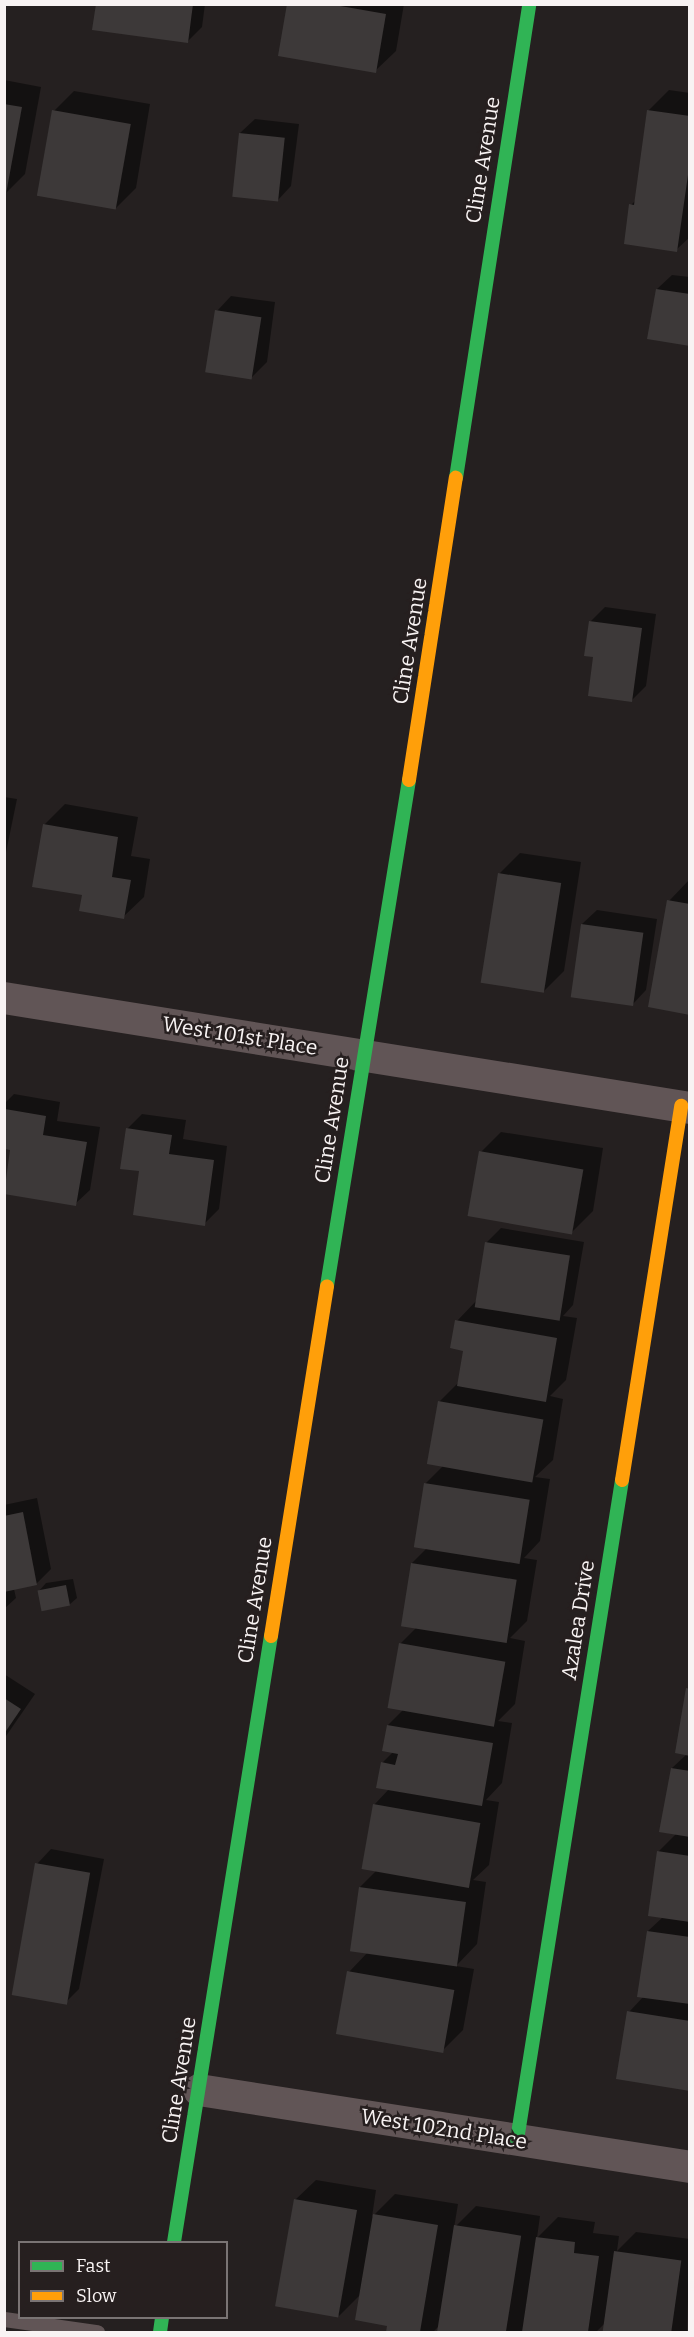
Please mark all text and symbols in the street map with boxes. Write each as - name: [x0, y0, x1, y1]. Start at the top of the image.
- street label: Cline Avenue: [461, 95, 505, 225]
- street label: Cline Avenue: [388, 576, 432, 706]
- street label: West 101st Place: [161, 1011, 319, 1061]
- street label: Cline Avenue: [310, 1055, 354, 1185]
- street label: Cline Avenue: [233, 1535, 277, 1665]
- street label: Azalea Drive: [556, 1558, 600, 1682]
- street label: Cline Avenue: [157, 2015, 201, 2145]
- street label: West 102nd Place: [359, 2103, 529, 2155]
- legend: [18, 2241, 228, 2319]
- text: Fast: [76, 2255, 111, 2277]
- text: Slow: [76, 2285, 116, 2307]

